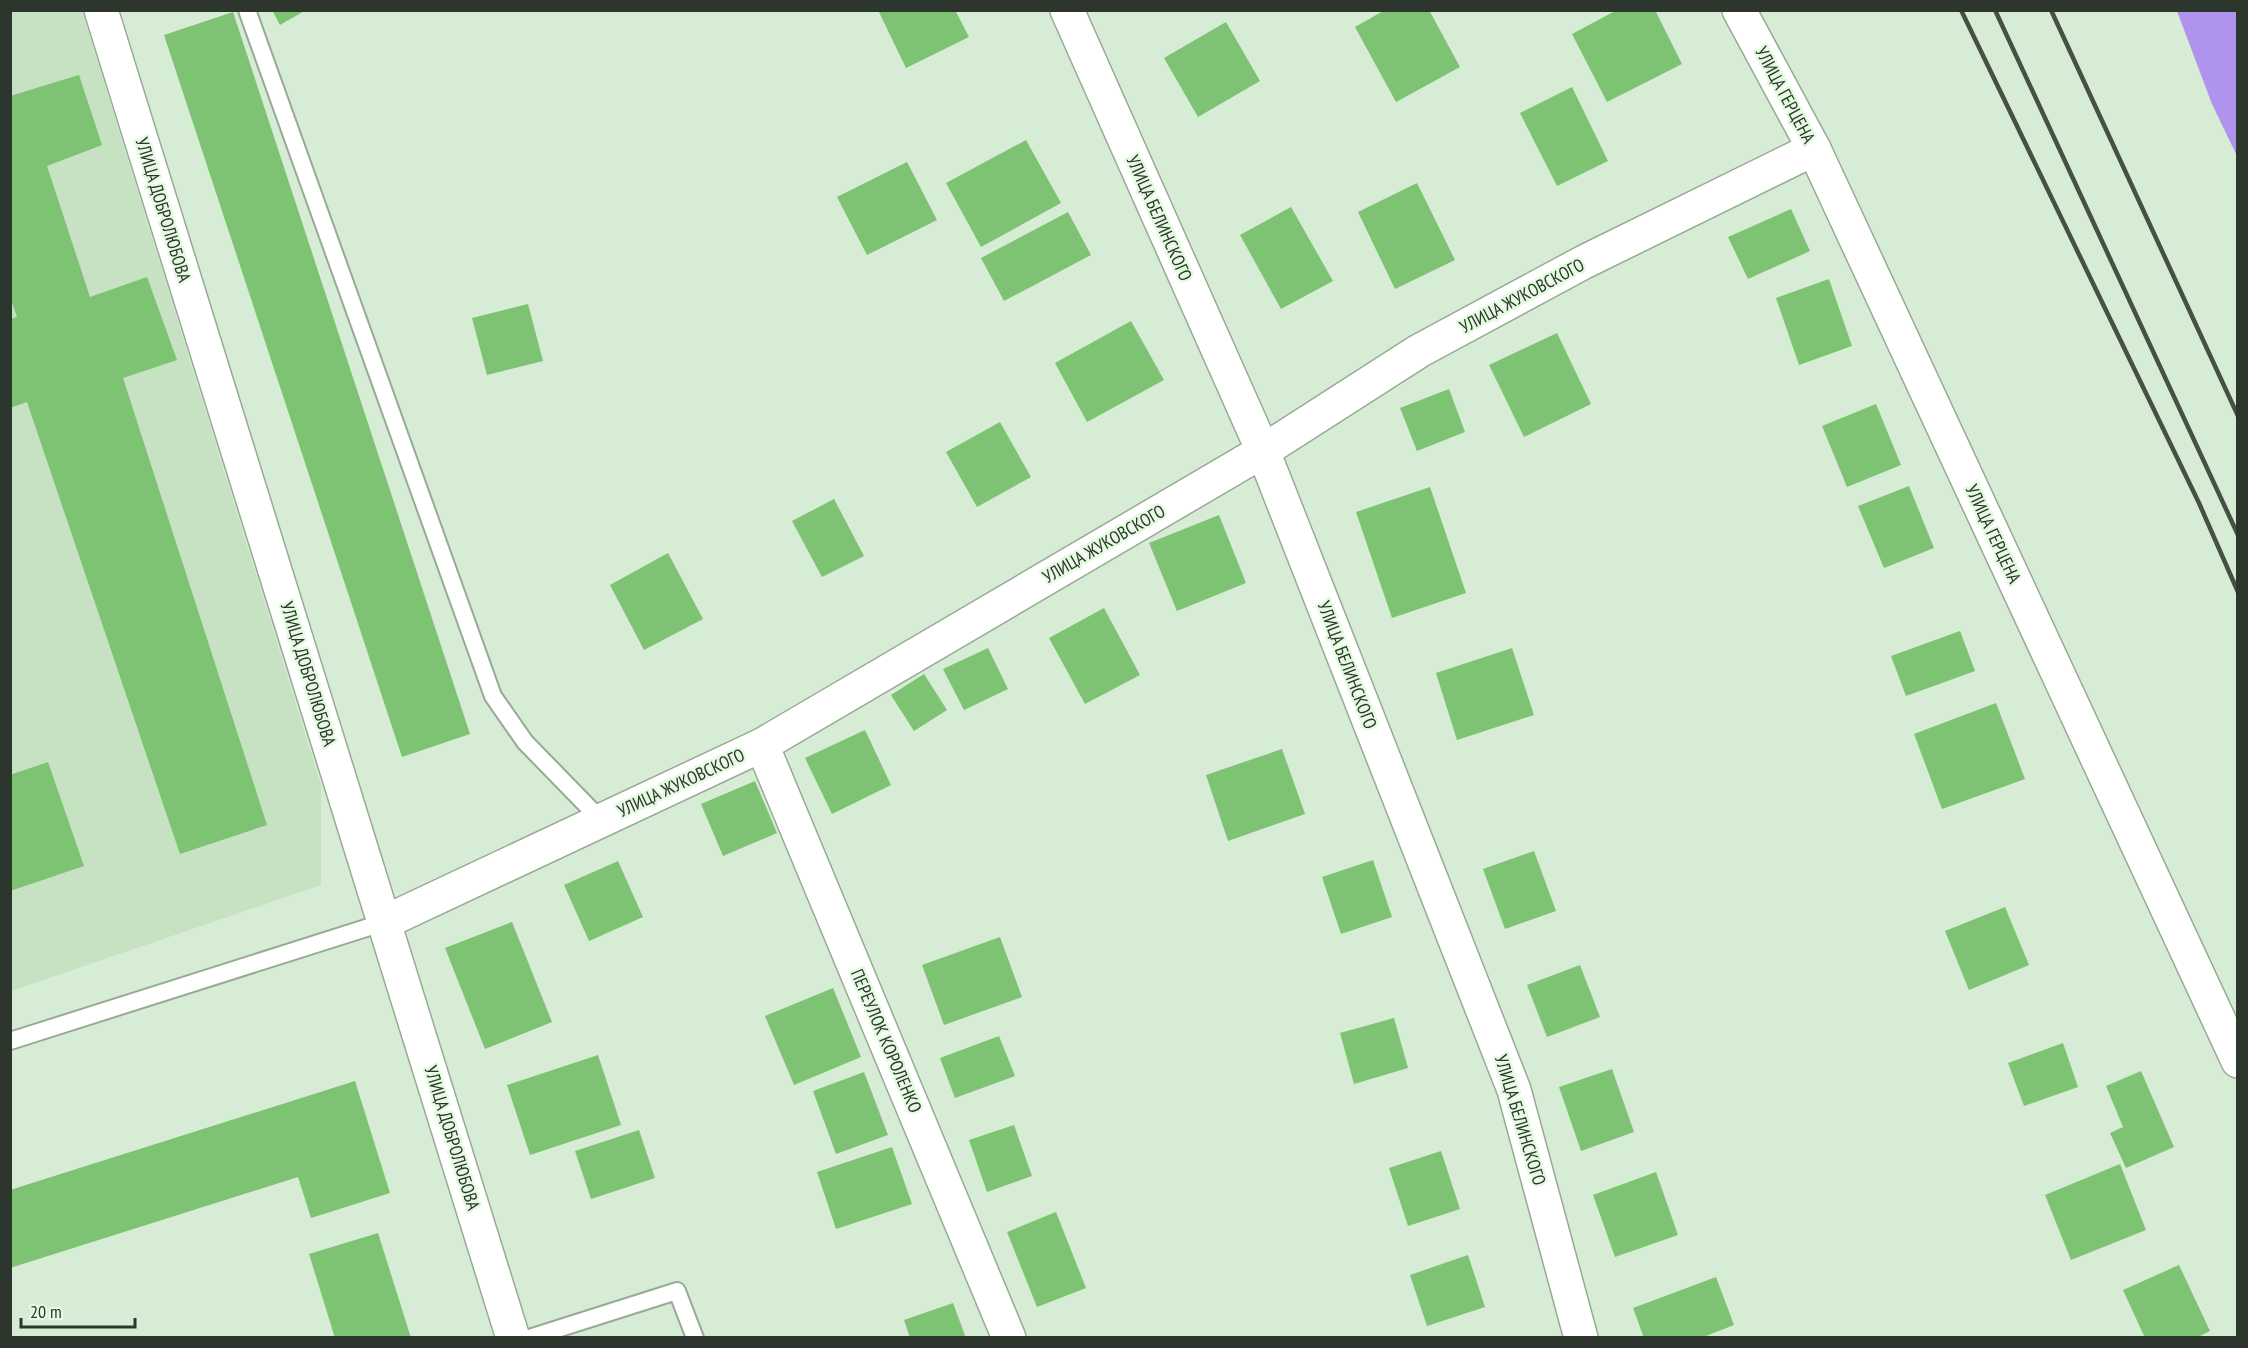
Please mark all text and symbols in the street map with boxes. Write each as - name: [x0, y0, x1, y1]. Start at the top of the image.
- street label: УЛИЦА ГЕРЦЕНА: [1750, 42, 1821, 148]
- street label: УЛИЦА ДОБРОЛЮБОВА: [131, 135, 197, 285]
- street label: УЛИЦА БЕЛИНСКОГО: [1121, 151, 1198, 284]
- street label: УЛИЦА ЖУКОВСКОГО: [1456, 253, 1588, 338]
- street label: УЛИЦА ГЕРЦЕНА: [1961, 481, 2027, 587]
- street label: УЛИЦА ЖУКОВСКОГО: [1038, 499, 1169, 588]
- street label: УЛИЦА БЕЛИНСКОГО: [1312, 598, 1382, 732]
- street label: УЛИЦА ДОБРОЛЮБОВА: [276, 599, 342, 749]
- street label: УЛИЦА ЖУКОВСКОГО: [614, 743, 748, 822]
- street label: ПЕРЕУЛОК КОРОЛЕНКО: [846, 966, 927, 1116]
- street label: УЛИЦА БЕЛИНСКОГО: [1490, 1052, 1551, 1188]
- street label: УЛИЦА ДОБРОЛЮБОВА: [420, 1063, 486, 1213]
- scale bar: [21, 1291, 135, 1329]
- text: 20 m: [30, 1300, 62, 1323]

